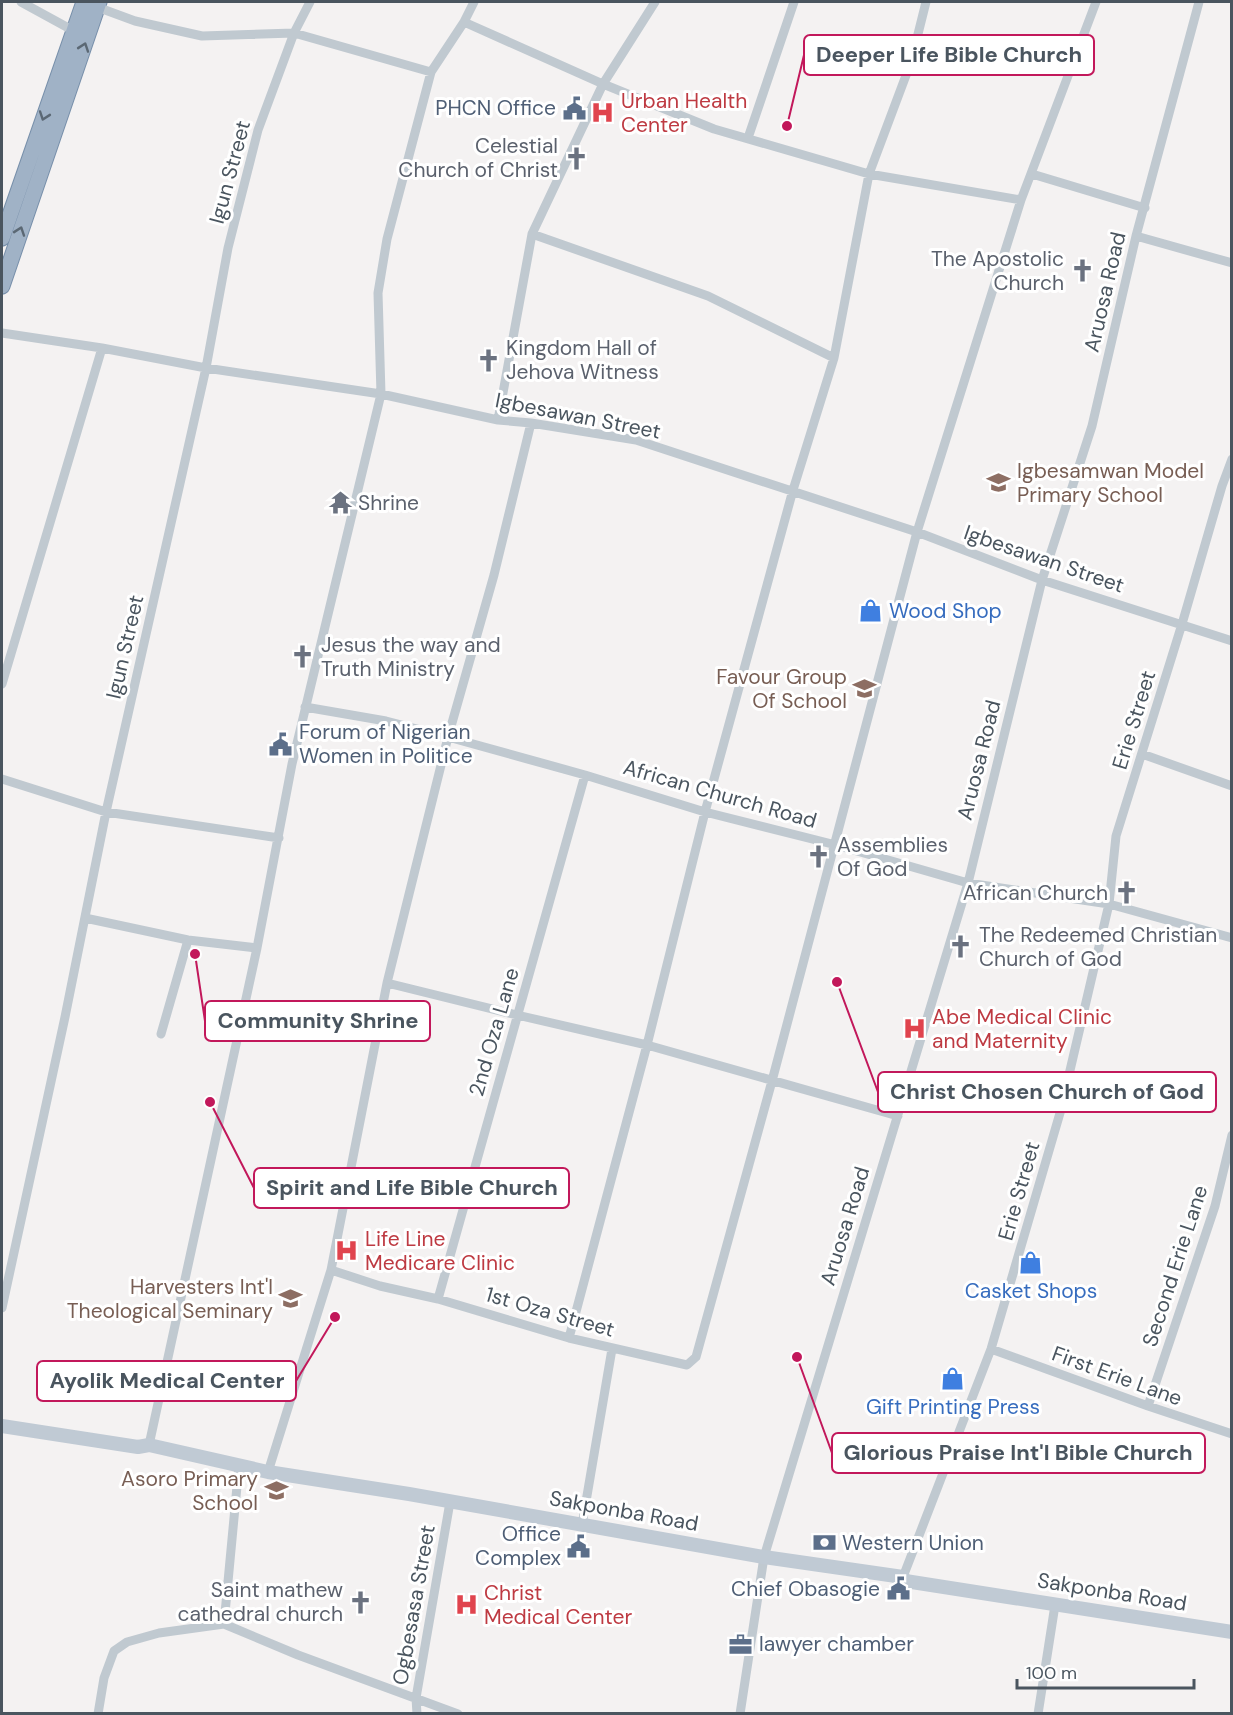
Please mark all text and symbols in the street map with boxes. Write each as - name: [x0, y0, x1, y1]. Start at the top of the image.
- callout: Deeper Life Bible Church: [804, 35, 1094, 75]
- text: Deeper Life Bible Church: [816, 40, 1082, 69]
- one-way arrow: [76, 42, 89, 53]
- place label: Urban Health Center: [621, 87, 747, 139]
- place label: PHCN Office: [435, 94, 556, 122]
- public building icon: PHCN Office: [561, 95, 587, 121]
- hospital icon: Urban Health Center: [590, 100, 616, 126]
- one-way arrow: [38, 110, 51, 121]
- street label: Igun Street: [203, 117, 257, 227]
- place label: Celestial Church of Christ: [398, 132, 558, 184]
- church icon: Celestial Church of Christ: [563, 145, 589, 171]
- one-way arrow: [13, 226, 26, 237]
- street label: Aruosa Road: [1078, 229, 1132, 355]
- place label: The Apostolic Church: [931, 245, 1064, 297]
- church icon: The Apostolic Church: [1069, 258, 1095, 284]
- place label: Kingdom Hall of Jehova Witness: [506, 334, 659, 386]
- church icon: Kingdom Hall of Jehova Witness: [475, 347, 501, 373]
- street label: Igbesawan Street: [493, 386, 663, 446]
- place label: Igbesamwan Model Primary School: [1017, 457, 1204, 509]
- school or university icon: Igbesamwan Model Primary School: [986, 470, 1012, 496]
- place label: Shrine: [358, 489, 419, 517]
- temple icon: Shrine: [327, 490, 353, 516]
- street label: Igbesawan Street: [960, 518, 1128, 600]
- street label: Igun Street: [99, 592, 151, 702]
- place label: Wood Shop: [889, 597, 1002, 625]
- shop icon: Wood Shop: [858, 598, 884, 624]
- place label: Jesus the way and Truth Ministry: [321, 631, 501, 683]
- church icon: Jesus the way and Truth Ministry: [290, 644, 316, 670]
- place label: Favour Group Of School: [716, 663, 847, 715]
- street label: Erie Street: [1106, 667, 1162, 773]
- school or university icon: Favour Group Of School: [852, 676, 878, 702]
- street label: Aruosa Road: [951, 697, 1007, 823]
- place label: Forum of Nigerian Women in Politice: [299, 718, 473, 770]
- public building icon: Forum of Nigerian Women in Politice: [268, 731, 294, 757]
- street label: African Church Road: [620, 753, 820, 835]
- place label: Assemblies Of God: [837, 831, 948, 883]
- church icon: Assemblies Of God: [806, 844, 832, 870]
- place label: African Church: [963, 879, 1108, 907]
- church icon: African Church: [1113, 880, 1139, 906]
- place label: The Redeemed Christian Church of God: [979, 921, 1217, 973]
- church icon: The Redeemed Christian Church of God: [948, 934, 974, 960]
- street label: 2nd Oza Lane: [462, 965, 526, 1099]
- callout: Community Shrine: [205, 1001, 430, 1041]
- place label: Abe Medical Clinic and Maternity: [932, 1003, 1112, 1055]
- text: Community Shrine: [218, 1006, 418, 1035]
- hospital icon: Abe Medical Clinic and Maternity: [901, 1016, 927, 1042]
- callout: Christ Chosen Church of God: [878, 1072, 1216, 1112]
- text: Christ Chosen Church of God: [890, 1077, 1204, 1106]
- street label: Erie Street: [992, 1138, 1046, 1244]
- street label: Aruosa Road: [814, 1163, 876, 1289]
- callout: Spirit and Life Bible Church: [254, 1168, 569, 1208]
- text: Spirit and Life Bible Church: [266, 1173, 558, 1202]
- street label: Second Erie Lane: [1136, 1182, 1214, 1350]
- place label: Life Line Medicare Clinic: [365, 1225, 515, 1277]
- hospital icon: Life Line Medicare Clinic: [334, 1238, 360, 1264]
- shop icon: Casket Shops: [1018, 1250, 1044, 1276]
- place label: Harvesters Int'l Theological Seminary: [67, 1273, 273, 1325]
- place label: Casket Shops: [965, 1277, 1097, 1305]
- street label: 1st Oza Street: [482, 1280, 618, 1344]
- school or university icon: Harvesters Int'l Theological Seminary: [278, 1286, 304, 1312]
- street label: First Erie Lane: [1048, 1339, 1186, 1413]
- callout: Ayolik Medical Center: [37, 1361, 296, 1401]
- text: Ayolik Medical Center: [50, 1366, 284, 1395]
- shop icon: Gift Printing Press: [940, 1366, 966, 1392]
- place label: Gift Printing Press: [866, 1393, 1040, 1421]
- callout: Glorious Praise Int'l Bible Church: [832, 1433, 1205, 1473]
- text: Glorious Praise Int'l Bible Church: [843, 1438, 1193, 1467]
- place label: Asoro Primary School: [121, 1465, 258, 1517]
- school or university icon: Asoro Primary School: [263, 1478, 289, 1504]
- street label: Sakponba Road: [547, 1484, 701, 1538]
- place label: Office Complex: [475, 1520, 561, 1572]
- street label: Ogbesasa Street: [386, 1523, 442, 1687]
- place label: Western Union: [842, 1529, 984, 1557]
- bank icon: Western Union: [811, 1530, 837, 1556]
- public building icon: Office Complex: [566, 1533, 592, 1559]
- street label: Sakponba Road: [1035, 1566, 1189, 1618]
- place label: Chief Obasogie: [731, 1575, 880, 1603]
- place label: Saint mathew cathedral church: [177, 1576, 343, 1628]
- public building icon: Chief Obasogie: [885, 1576, 911, 1602]
- place label: Christ Medical Center: [484, 1579, 632, 1631]
- church icon: Saint mathew cathedral church: [348, 1589, 374, 1615]
- hospital icon: Christ Medical Center: [453, 1592, 479, 1618]
- place label: lawyer chamber: [759, 1630, 914, 1658]
- office icon: lawyer chamber: [728, 1631, 754, 1657]
- scale bar: [1017, 1652, 1194, 1690]
- text: 100 m: [1026, 1661, 1077, 1685]

